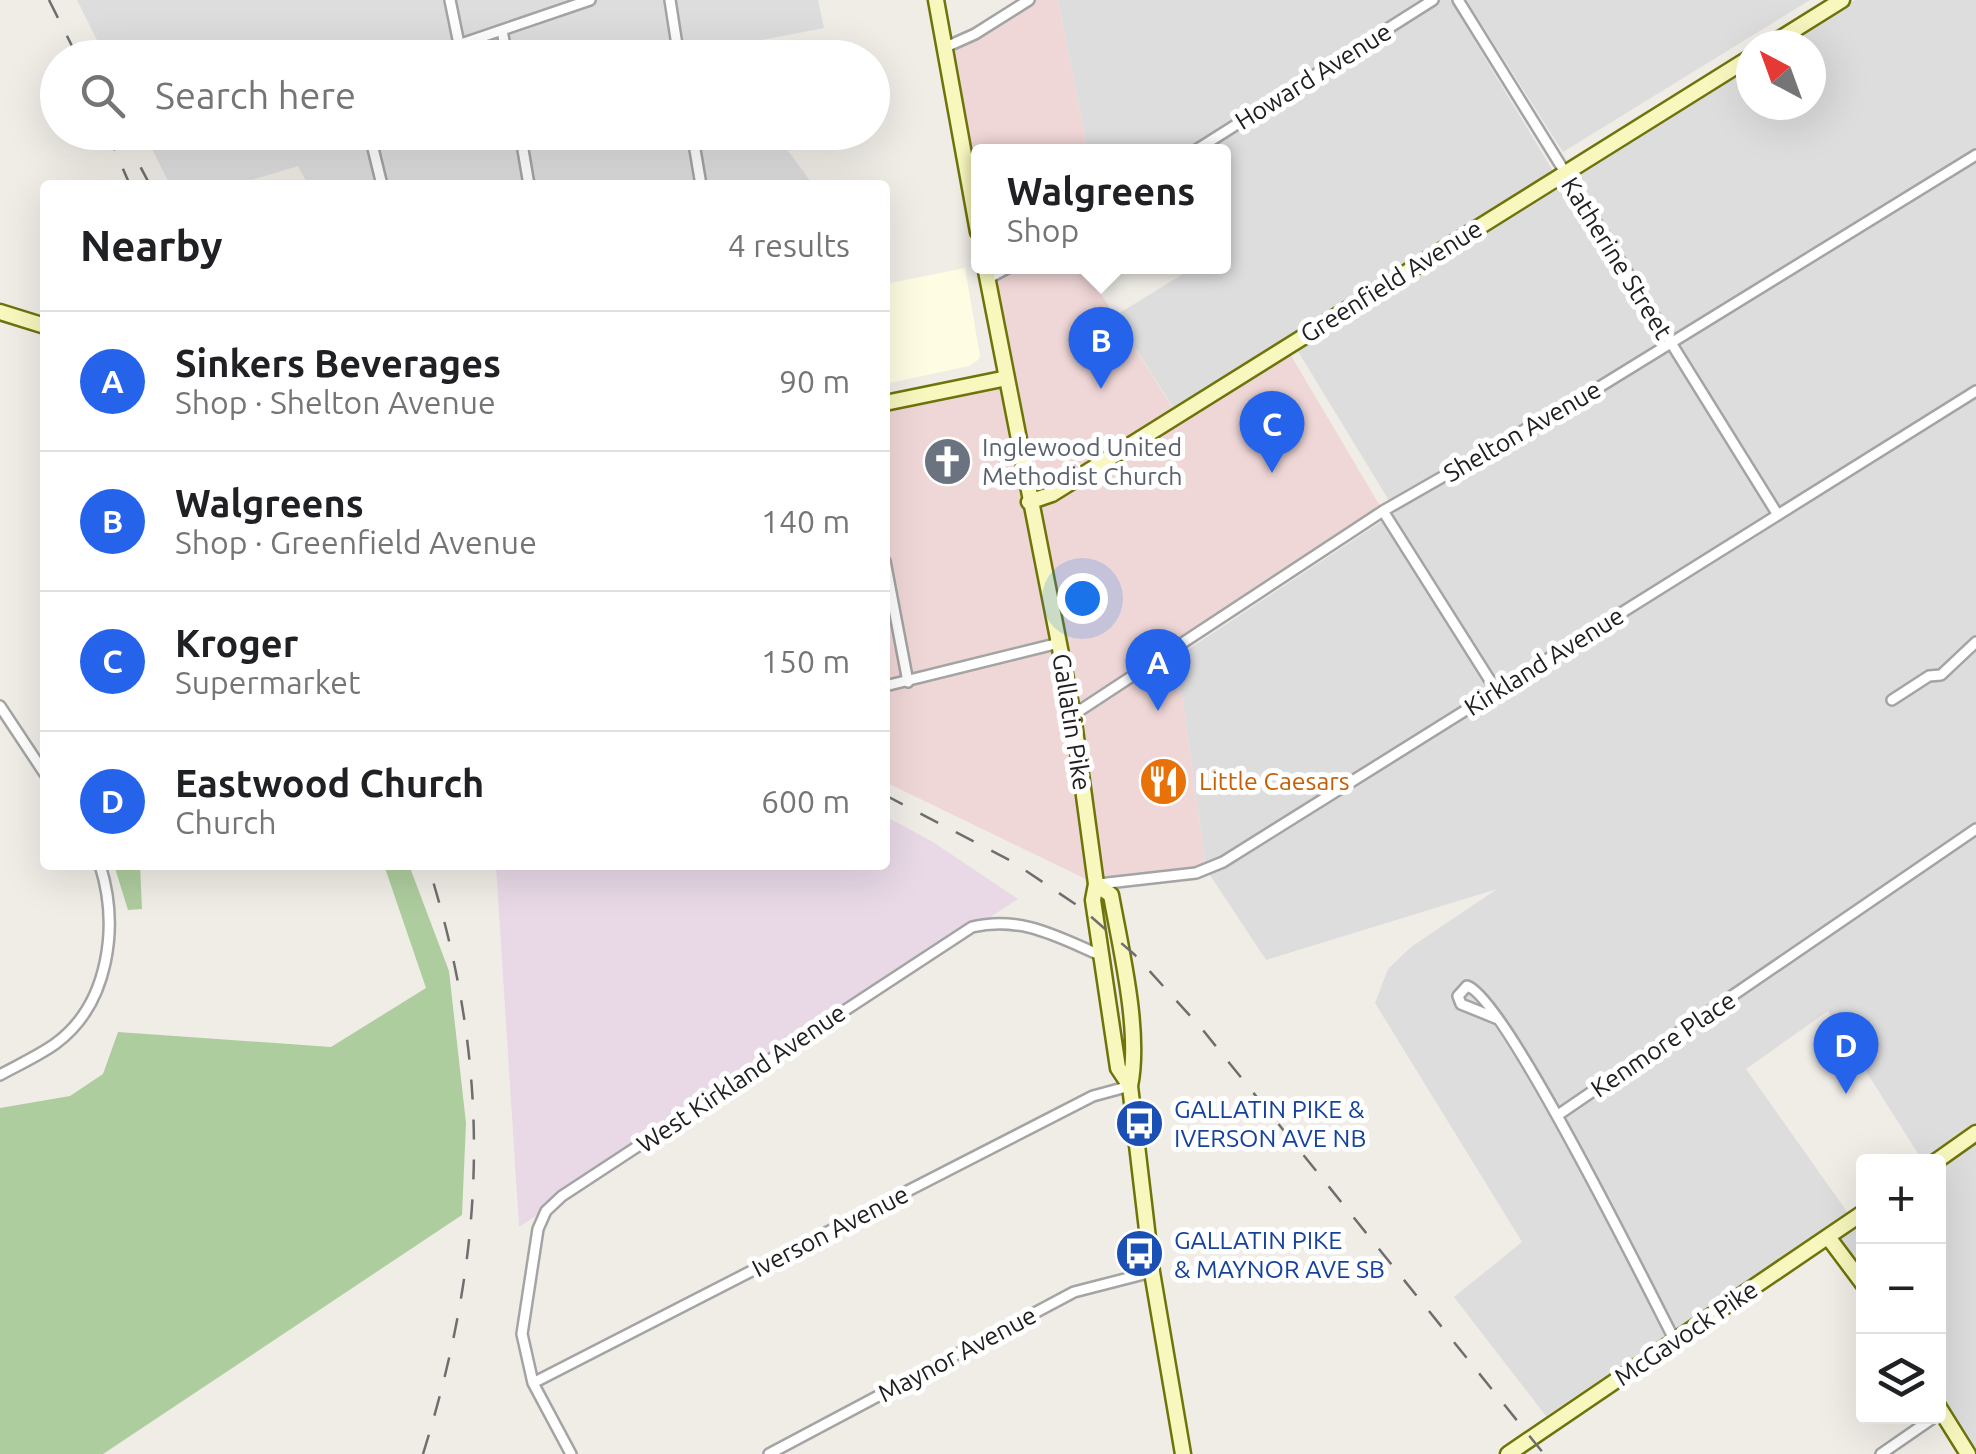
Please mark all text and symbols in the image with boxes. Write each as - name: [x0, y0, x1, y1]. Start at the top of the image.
- street label: Howard Avenue: [1230, 17, 1396, 135]
- north arrow: [1736, 30, 1826, 120]
- search box: [40, 40, 890, 150]
- icon: search: [75, 68, 130, 123]
- text: Search here: [155, 74, 356, 116]
- popup: [971, 144, 1231, 274]
- text: Walgreens: [1007, 170, 1195, 212]
- street label: Katherine Street: [1556, 172, 1678, 344]
- text: Shop: [1007, 212, 1079, 248]
- street label: Greenfield Avenue: [1295, 214, 1487, 348]
- text: Nearby: [80, 222, 223, 269]
- text: 4 results: [728, 227, 850, 263]
- pin: B: [1068, 306, 1134, 389]
- text: Sinkers Beverages: [175, 342, 501, 384]
- text: A: [101, 363, 124, 399]
- text: 90 m: [779, 363, 850, 399]
- street label: Shelton Avenue: [1439, 375, 1605, 487]
- text: Shop · Shelton Avenue: [175, 384, 496, 420]
- pin: C: [1240, 390, 1304, 473]
- place label: Inglewood United Methodist Church: [982, 433, 1183, 490]
- church icon: Inglewood United Methodist Church: [921, 435, 973, 487]
- text: Walgreens: [175, 482, 364, 524]
- text: B: [102, 503, 123, 539]
- text: 140 m: [761, 503, 850, 539]
- text: Shop · Greenfield Avenue: [175, 524, 537, 560]
- your location: [1057, 573, 1108, 624]
- street label: Kirkland Avenue: [1459, 601, 1629, 721]
- text: Kroger: [175, 622, 298, 664]
- pin: A: [1126, 628, 1190, 711]
- text: C: [102, 643, 123, 679]
- text: 150 m: [761, 643, 850, 679]
- street label: Gallatin Pike: [1047, 651, 1097, 793]
- text: Supermarket: [175, 664, 361, 700]
- restaurant icon: Little Caesars: [1138, 755, 1190, 807]
- text: Eastwood Church: [175, 762, 484, 804]
- place label: Little Caesars: [1199, 767, 1350, 795]
- text: D: [101, 783, 124, 819]
- text: 600 m: [761, 783, 850, 819]
- text: Church: [175, 804, 276, 840]
- street label: Kenmore Place: [1586, 985, 1740, 1103]
- street label: West Kirkland Avenue: [632, 998, 850, 1158]
- pin: D: [1814, 1012, 1878, 1094]
- place label: GALLATIN PIKE & IVERSON AVE NB: [1174, 1095, 1366, 1152]
- bus stop icon: GALLATIN PIKE & IVERSON AVE NB: [1113, 1097, 1165, 1149]
- map controls: [1856, 1154, 1946, 1424]
- button: +: [1856, 1154, 1946, 1244]
- street label: Iverson Avenue: [747, 1180, 913, 1282]
- place label: GALLATIN PIKE & MAYNOR AVE SB: [1174, 1226, 1385, 1283]
- bus stop icon: GALLATIN PIKE & MAYNOR AVE SB: [1113, 1228, 1165, 1280]
- button: −: [1856, 1244, 1946, 1334]
- street label: McGavock Pike: [1609, 1275, 1763, 1391]
- street label: Maynor Avenue: [873, 1301, 1041, 1407]
- button: layers: [1856, 1334, 1946, 1424]

